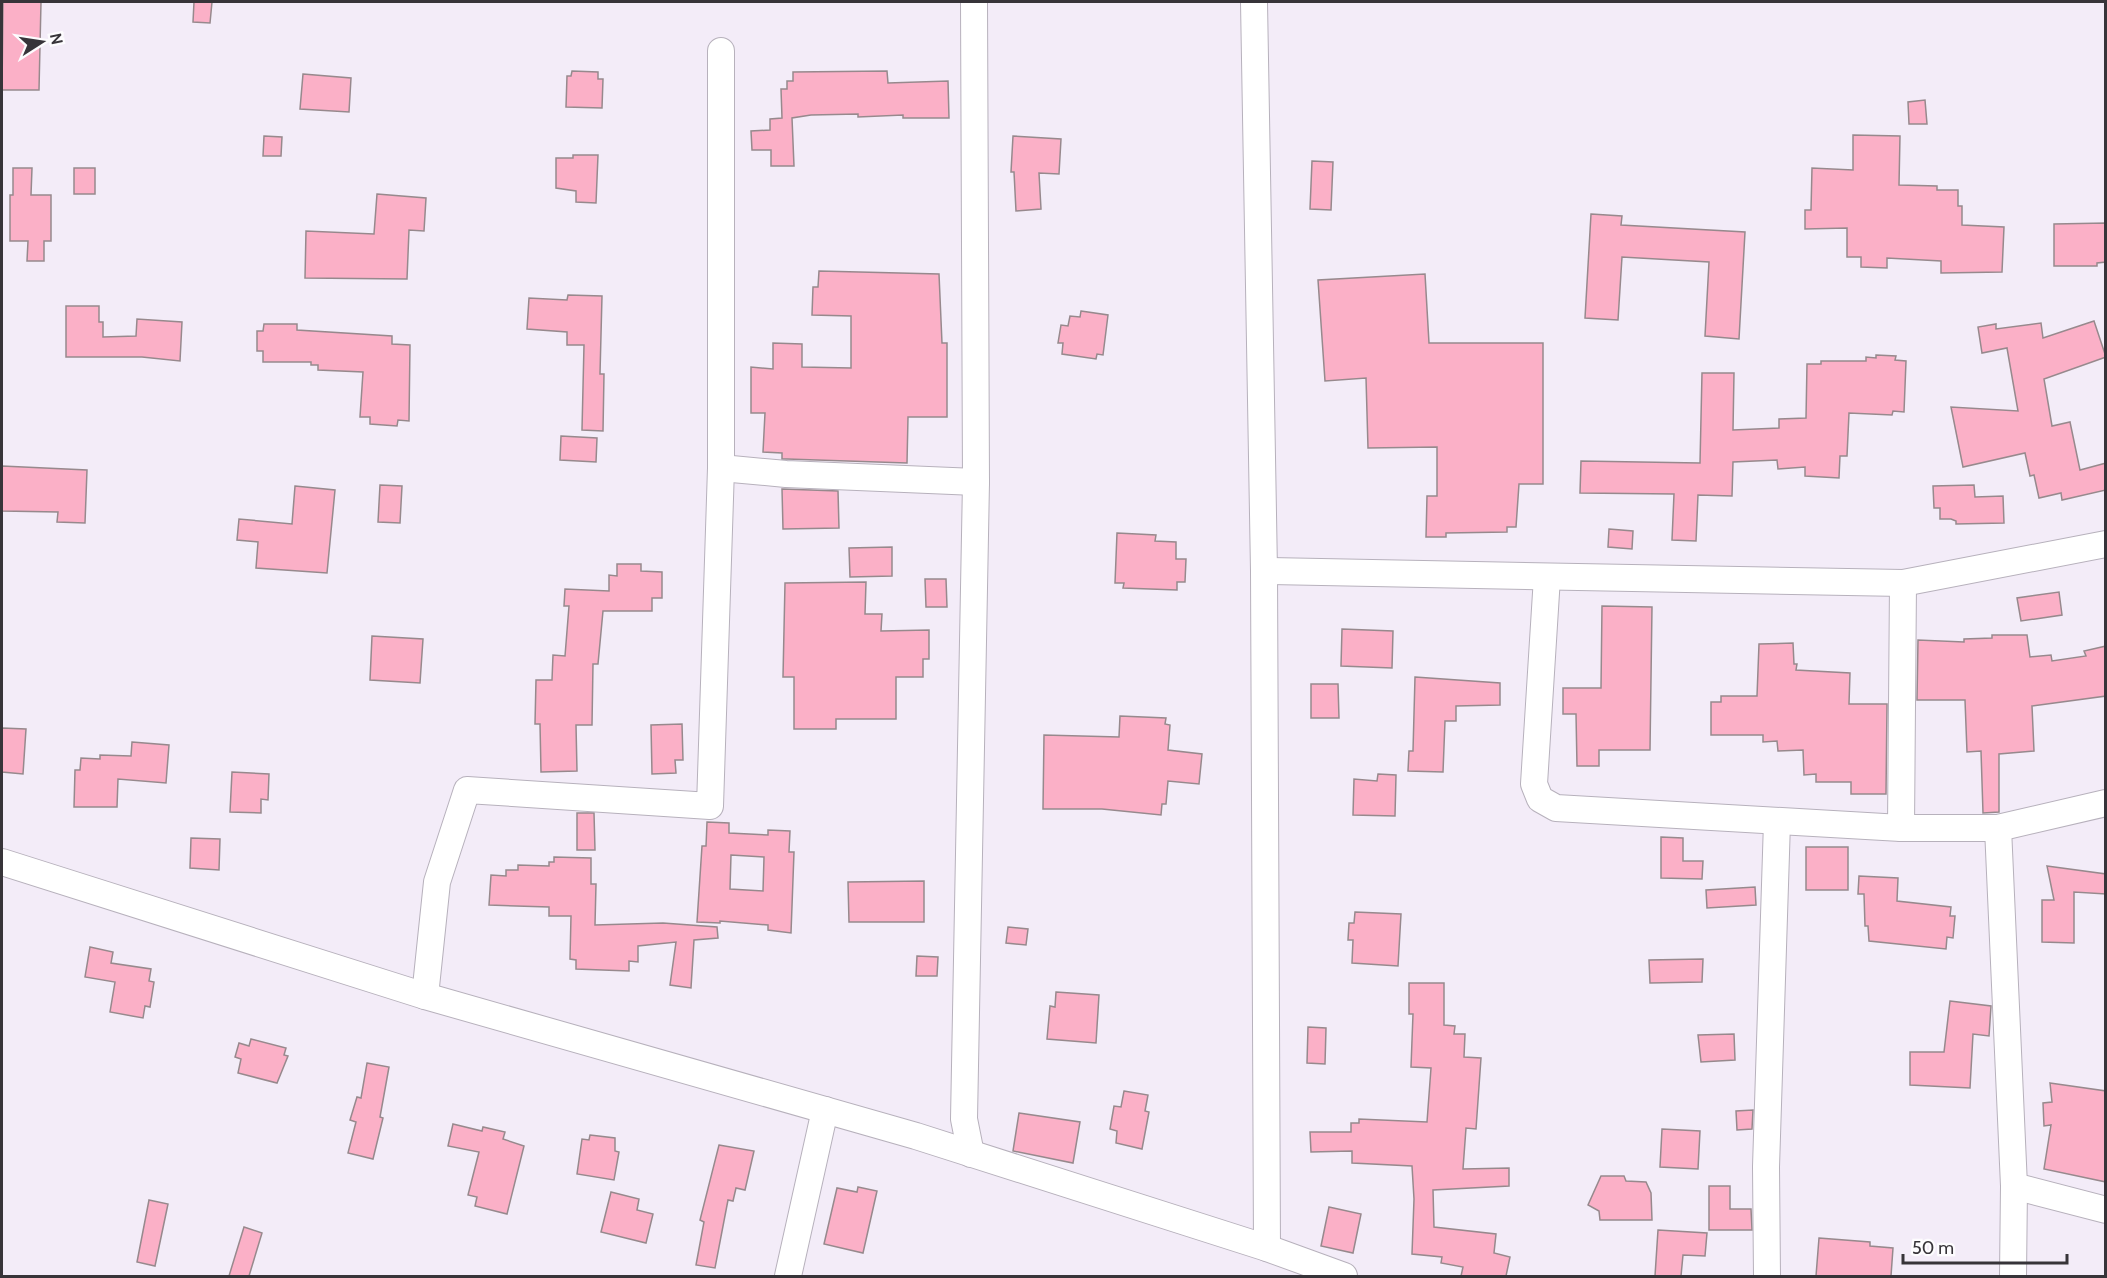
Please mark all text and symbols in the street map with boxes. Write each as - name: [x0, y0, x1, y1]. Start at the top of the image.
- north arrow: [12, 12, 72, 72]
- text: N: [46, 31, 67, 46]
- scale bar: [1903, 1227, 2066, 1265]
- text: 50 m: [1912, 1237, 1954, 1259]

